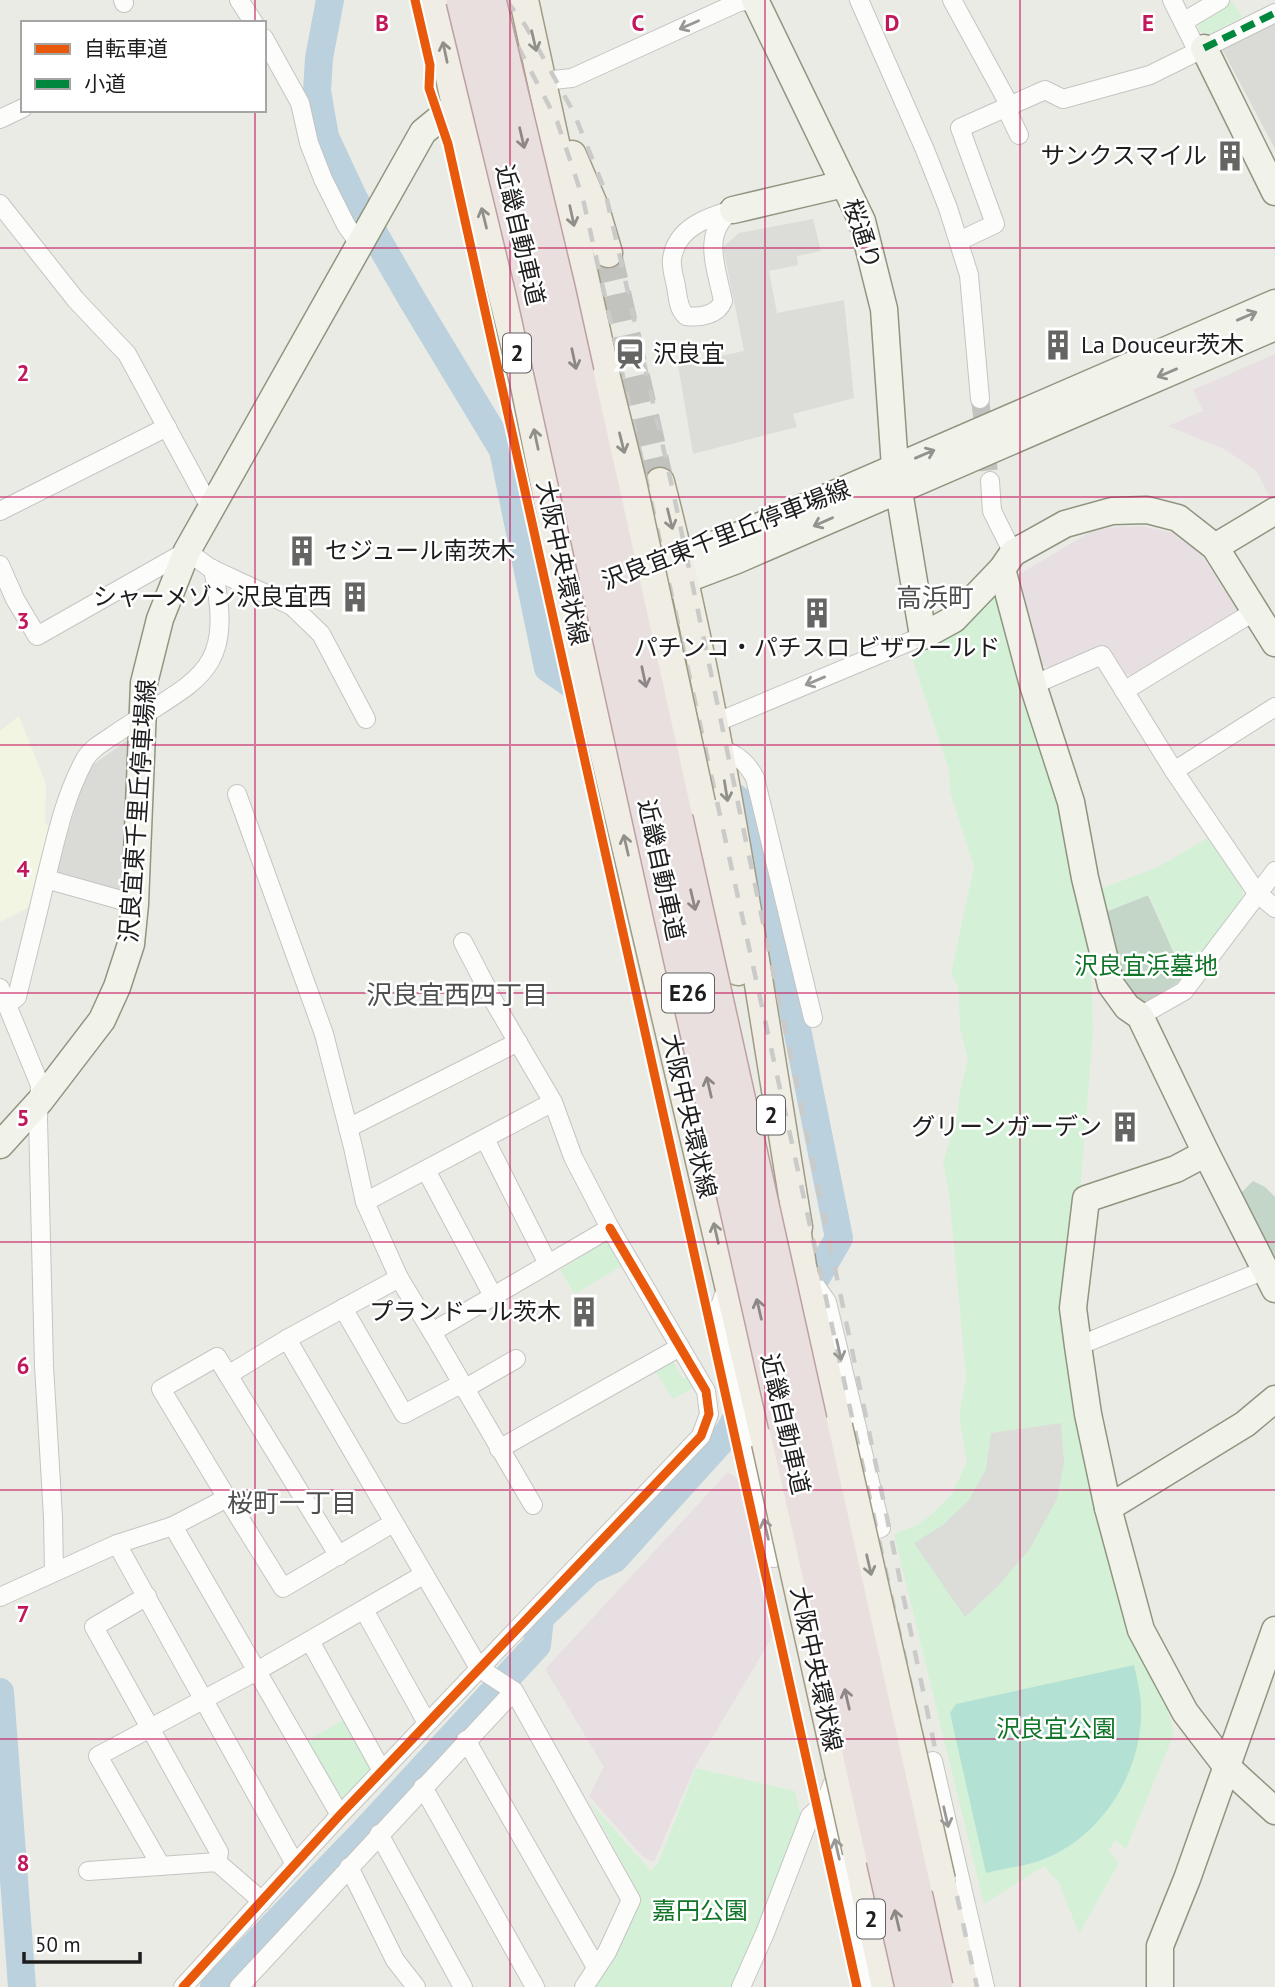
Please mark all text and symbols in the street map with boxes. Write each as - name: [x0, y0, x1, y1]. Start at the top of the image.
- text: B: [375, 8, 389, 37]
- text: C: [632, 8, 645, 37]
- text: D: [885, 8, 899, 37]
- text: E: [1142, 8, 1154, 37]
- one-way arrow: [679, 19, 700, 32]
- legend: [21, 21, 266, 112]
- one-way arrow: [527, 29, 541, 52]
- text: 自転車道: [84, 35, 168, 62]
- one-way arrow: [437, 42, 450, 64]
- text: 小道: [84, 70, 126, 97]
- one-way arrow: [516, 126, 529, 149]
- building icon: サンクスマイル: [1213, 139, 1247, 173]
- place label: サンクスマイル: [1040, 140, 1207, 171]
- street label: 近畿自動車道: [489, 161, 552, 309]
- street label: 桜通り: [837, 195, 888, 273]
- one-way arrow: [566, 204, 580, 227]
- one-way arrow: [477, 207, 490, 230]
- one-way arrow: [1235, 308, 1257, 321]
- building icon: La Douceur茨木: [1041, 328, 1075, 362]
- place label: La Douceur茨木: [1081, 329, 1244, 360]
- road number: 2: [503, 334, 531, 372]
- station icon: 沢良宜: [613, 337, 647, 371]
- place label: 沢良宜: [653, 338, 725, 369]
- one-way arrow: [568, 348, 581, 370]
- text: 2: [16, 358, 30, 387]
- one-way arrow: [1157, 367, 1178, 380]
- one-way arrow: [528, 428, 542, 451]
- one-way arrow: [616, 431, 630, 454]
- one-way arrow: [914, 447, 936, 460]
- street label: 沢良宜東千里丘停車場線: [597, 473, 855, 596]
- street label: 大阪中央環状線: [530, 478, 595, 648]
- one-way arrow: [664, 507, 677, 529]
- one-way arrow: [813, 516, 835, 529]
- building icon: セジュール南茨木: [285, 534, 319, 568]
- place label: セジュール南茨木: [325, 535, 515, 566]
- building icon: シャーメゾン沢良宜西: [338, 580, 372, 614]
- place label: シャーメゾン沢良宜西: [93, 581, 332, 612]
- district label: 高浜町: [896, 581, 974, 614]
- building icon: パチンコ・パチスロ ビザワールド: [800, 596, 834, 630]
- text: 3: [16, 606, 30, 635]
- place label: パチンコ・パチスロ ビザワールド: [634, 632, 1000, 663]
- one-way arrow: [637, 665, 651, 688]
- one-way arrow: [804, 675, 826, 688]
- street label: 沢良宜東千里丘停車場線: [113, 678, 162, 944]
- one-way arrow: [720, 779, 733, 802]
- street label: 近畿自動車道: [631, 796, 692, 944]
- one-way arrow: [619, 834, 632, 856]
- text: 4: [16, 854, 30, 883]
- one-way arrow: [687, 888, 700, 910]
- park label: 沢良宜浜墓地: [1074, 950, 1218, 981]
- road number: E26: [662, 974, 714, 1012]
- district label: 沢良宜西四丁目: [366, 978, 548, 1011]
- street label: 大阪中央環状線: [655, 1031, 723, 1201]
- one-way arrow: [702, 1076, 716, 1099]
- road number: 2: [757, 1096, 785, 1134]
- text: 5: [16, 1103, 30, 1132]
- building icon: グリーンガーデン: [1108, 1110, 1142, 1144]
- place label: グリーンガーデン: [911, 1111, 1102, 1142]
- one-way arrow: [709, 1222, 723, 1245]
- building icon: プランドール茨木: [567, 1295, 601, 1329]
- place label: プランドール茨木: [369, 1296, 561, 1327]
- one-way arrow: [752, 1298, 766, 1321]
- one-way arrow: [832, 1338, 846, 1361]
- street label: 近畿自動車道: [754, 1350, 817, 1498]
- text: 6: [16, 1351, 30, 1380]
- district label: 桜町一丁目: [227, 1486, 357, 1519]
- one-way arrow: [759, 1518, 773, 1541]
- one-way arrow: [863, 1553, 876, 1576]
- street label: 大阪中央環状線: [784, 1584, 849, 1754]
- text: 7: [16, 1599, 30, 1628]
- one-way arrow: [840, 1688, 853, 1710]
- park label: 沢良宜公園: [996, 1713, 1116, 1744]
- one-way arrow: [940, 1805, 953, 1828]
- one-way arrow: [829, 1838, 843, 1861]
- text: 8: [16, 1848, 30, 1877]
- park label: 嘉円公園: [652, 1895, 748, 1926]
- road number: 2: [857, 1900, 885, 1938]
- one-way arrow: [890, 1909, 903, 1932]
- scale bar: [24, 1920, 140, 1964]
- text: 50 m: [35, 1931, 81, 1958]

